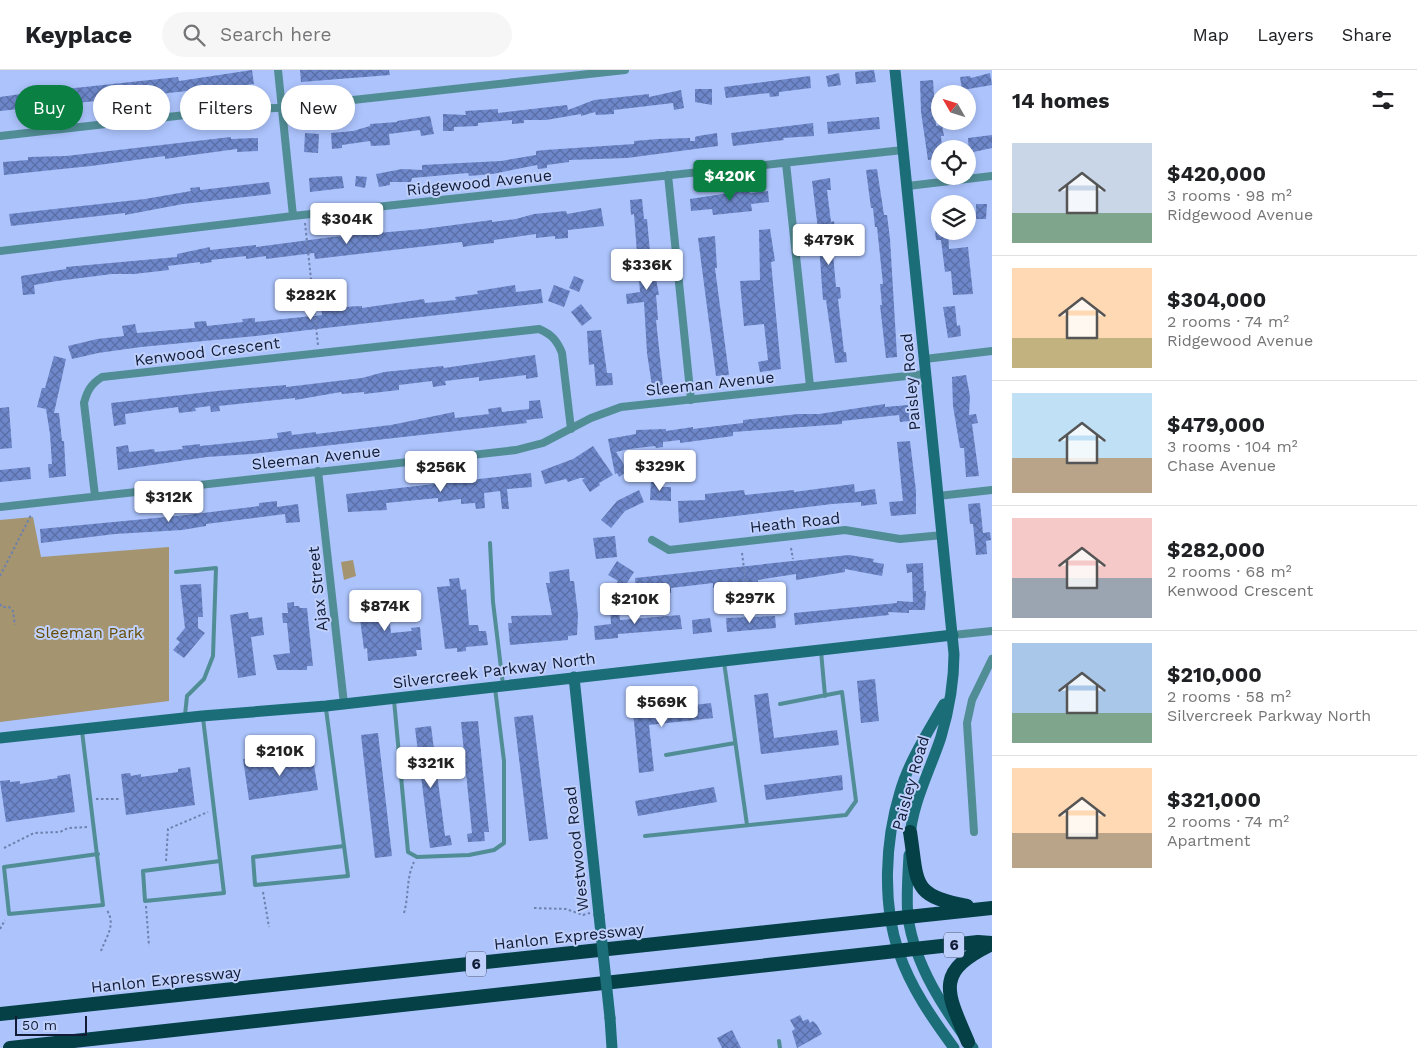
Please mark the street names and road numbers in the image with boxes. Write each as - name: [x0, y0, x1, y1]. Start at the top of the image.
- street label: Ridgewood Avenue: [405, 165, 553, 200]
- street label: Kenwood Crescent: [133, 333, 281, 370]
- street label: Paisley Road: [897, 333, 924, 431]
- street label: Sleeman Avenue: [645, 367, 775, 400]
- street label: Sleeman Avenue: [251, 441, 381, 474]
- street label: Heath Road: [749, 508, 841, 537]
- street label: Ajax Street: [304, 545, 331, 633]
- street label: Silvercreek Parkway North: [392, 649, 597, 692]
- street label: Paisley Road: [888, 734, 933, 833]
- street label: Westwood Road: [560, 785, 593, 913]
- street label: Hanlon Expressway: [493, 919, 646, 954]
- road number: 6: [944, 932, 964, 958]
- road number: 6: [466, 952, 486, 976]
- street label: Hanlon Expressway: [90, 962, 243, 997]

